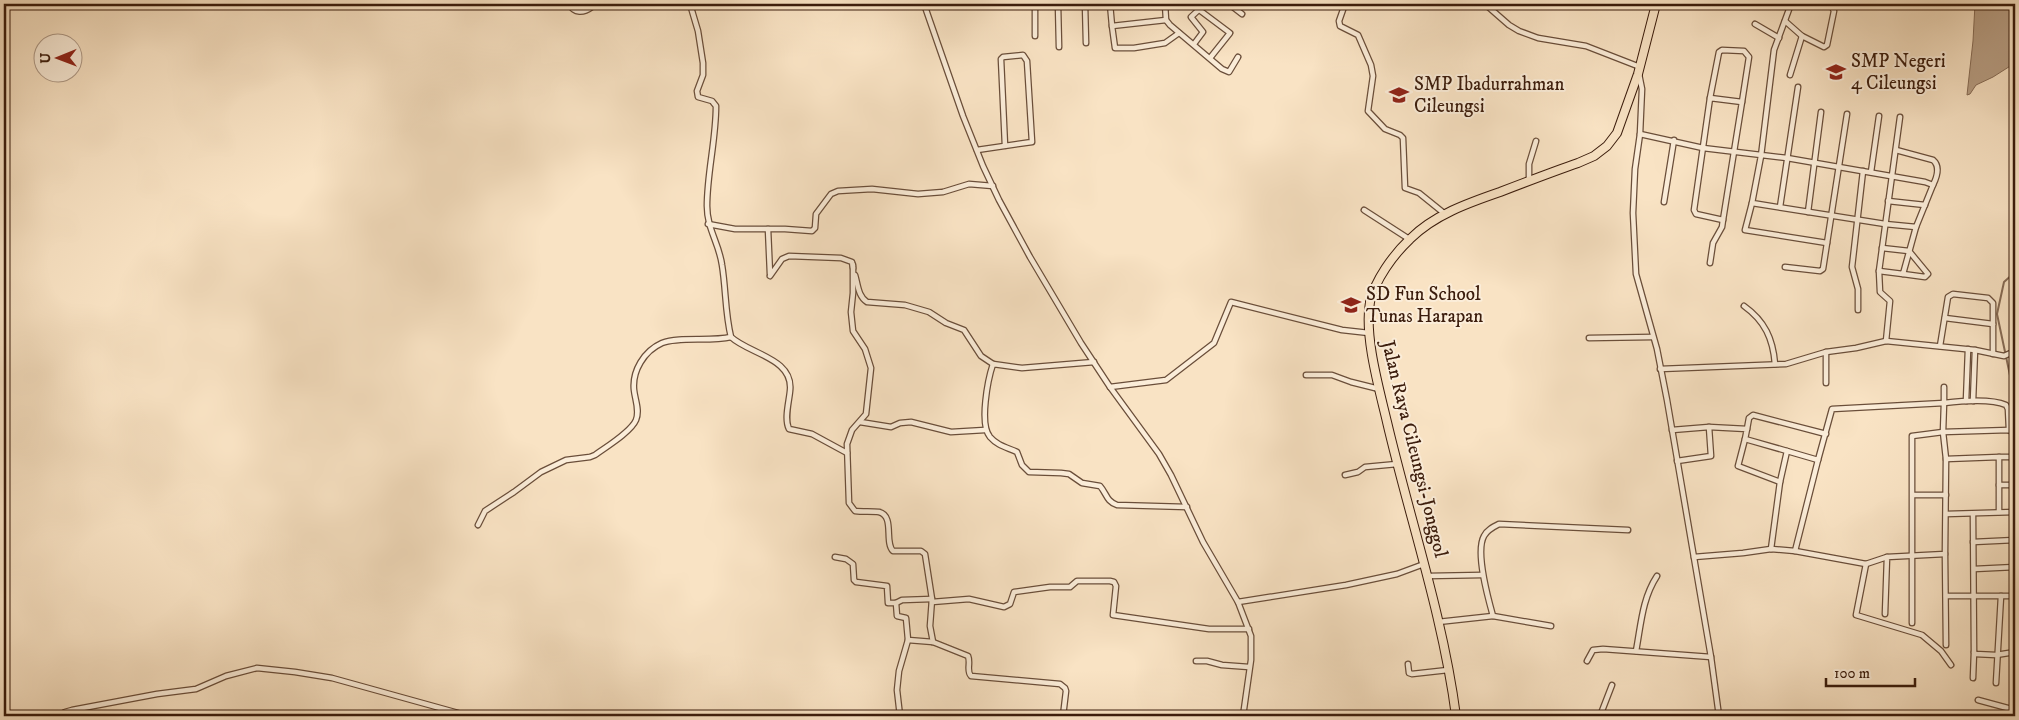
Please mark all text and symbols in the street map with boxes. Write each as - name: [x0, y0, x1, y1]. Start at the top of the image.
- north arrow: [32, 32, 82, 82]
- place label: SMP Negeri 4 Cileungsi: [1851, 50, 1946, 95]
- text: U: [37, 52, 55, 64]
- school or university icon: SMP Negeri 4 Cileungsi: [1825, 61, 1847, 83]
- place label: SMP Ibadurrahman Cileungsi: [1414, 73, 1564, 118]
- school or university icon: SMP Ibadurrahman Cileungsi: [1388, 84, 1410, 106]
- place label: SD Fun School Tunas Harapan: [1366, 283, 1483, 328]
- school or university icon: SD Fun School Tunas Harapan: [1340, 294, 1362, 316]
- street label: Jalan Raya Cileungsi-Jonggol: [1375, 336, 1452, 560]
- scale bar: [1826, 655, 1915, 687]
- text: 100 m: [1834, 664, 1870, 683]

